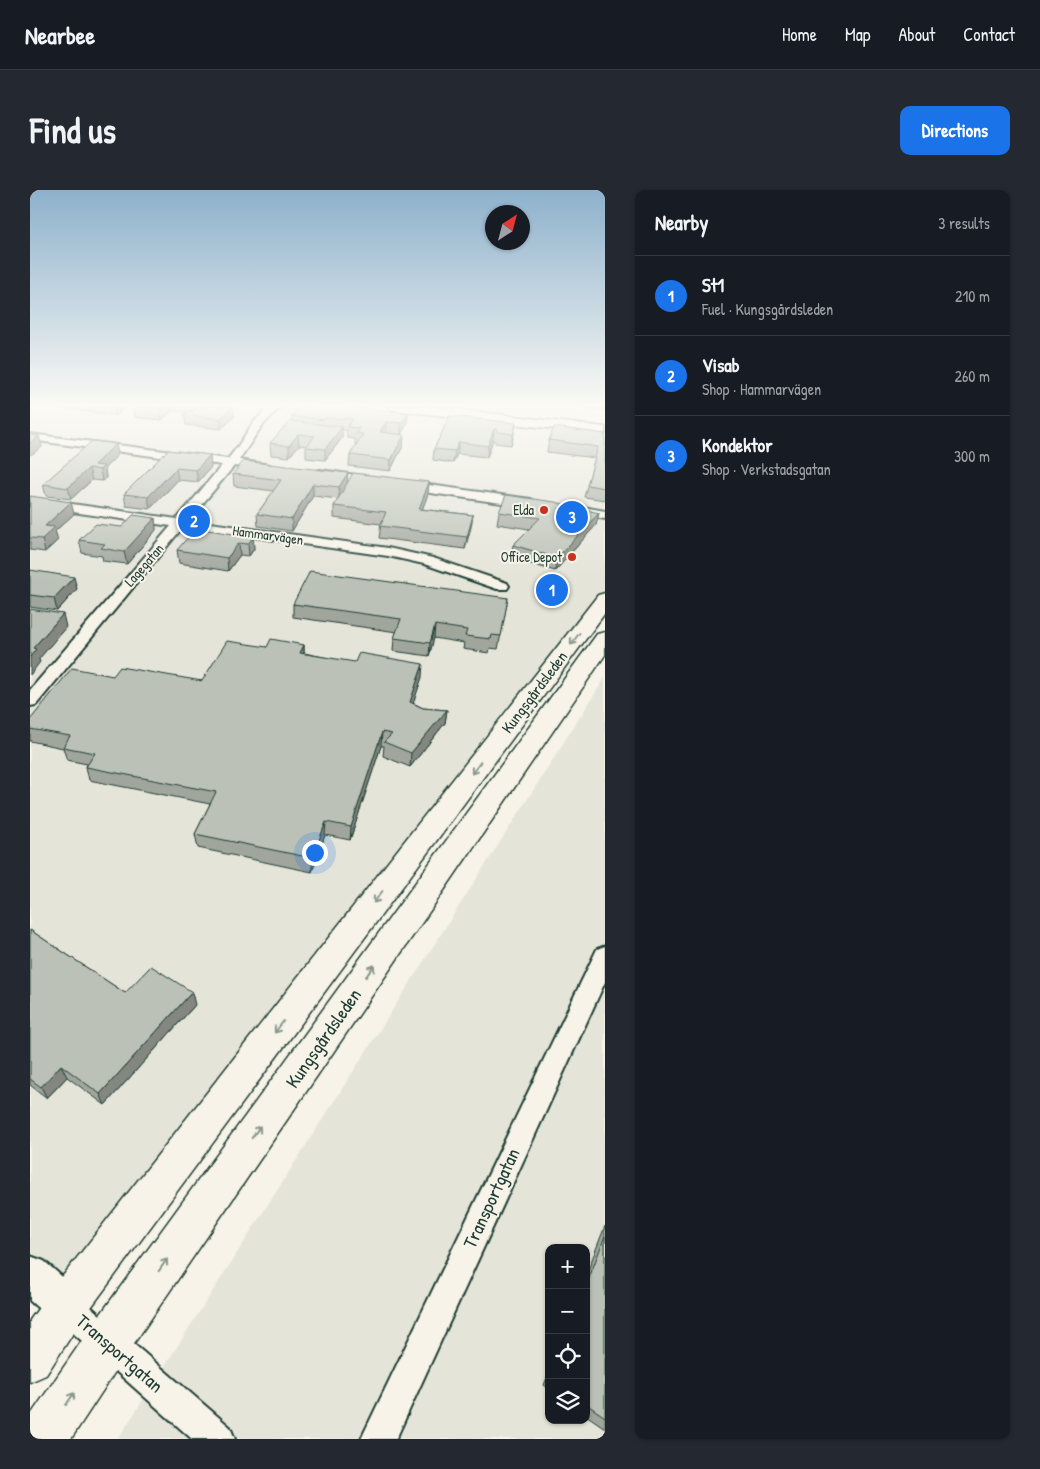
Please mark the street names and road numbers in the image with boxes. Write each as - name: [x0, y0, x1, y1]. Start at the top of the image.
- street label: Hammarvägen: [231, 520, 305, 550]
- street label: Lagegatan: [120, 539, 168, 591]
- street label: Kungsgårdsleden: [496, 646, 572, 738]
- street label: Kungsgårdsleden: [279, 983, 367, 1093]
- street label: Transportgatan: [456, 1144, 526, 1252]
- street label: Transportgatan: [71, 1308, 169, 1398]

